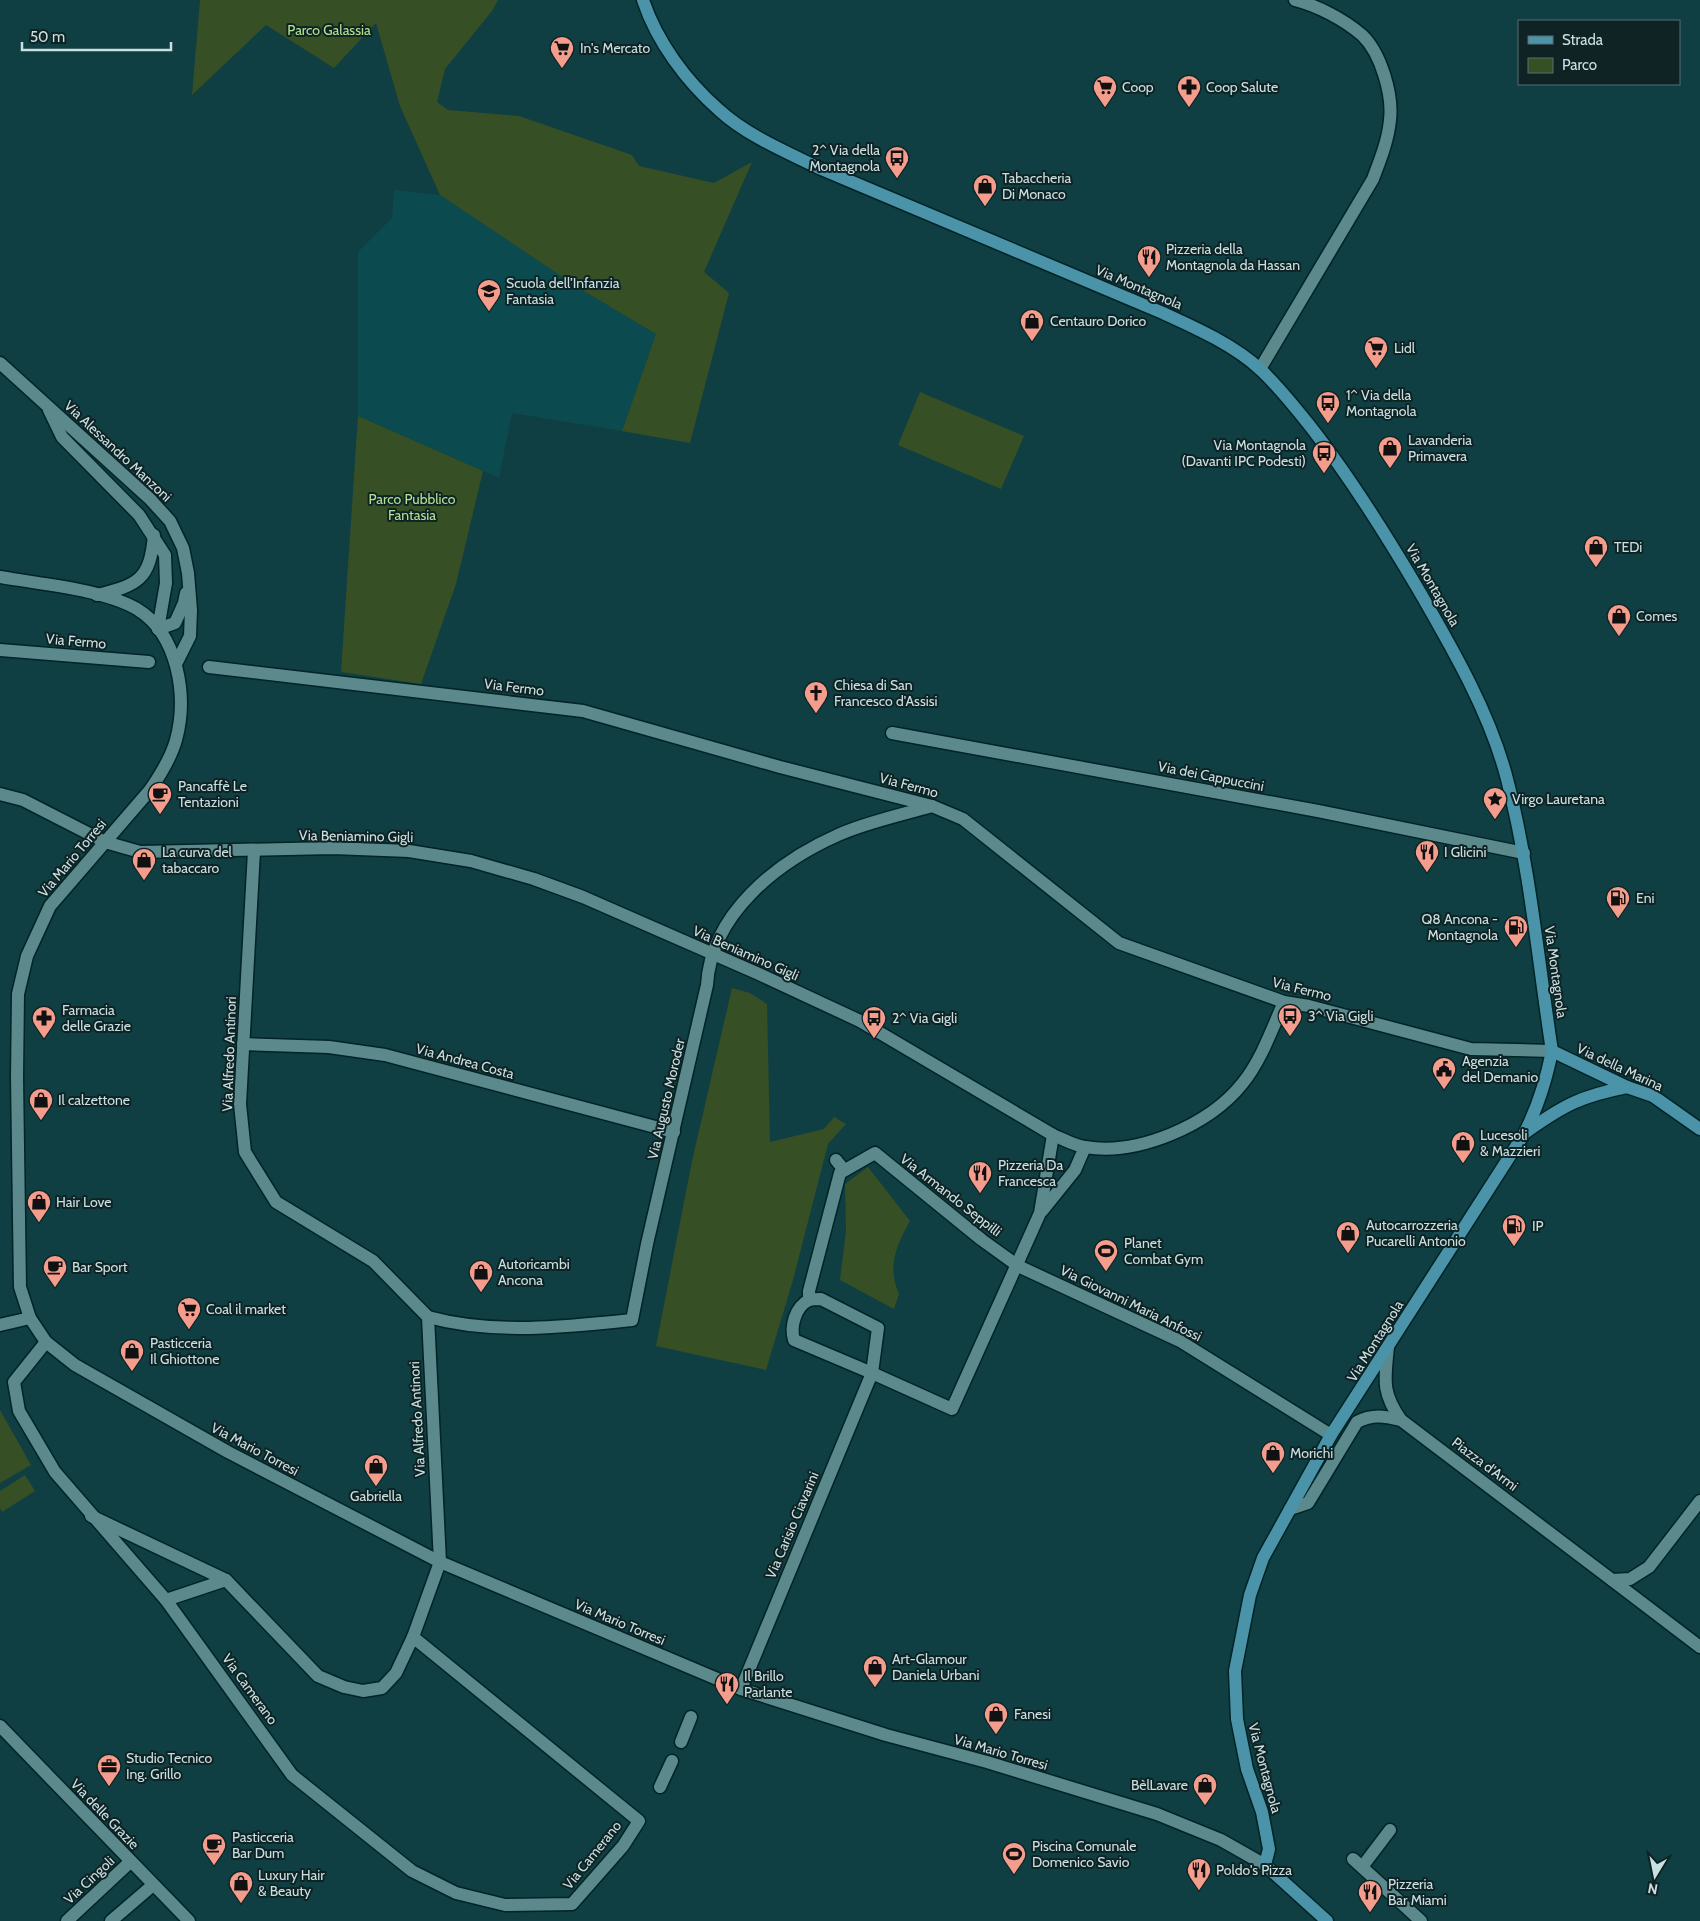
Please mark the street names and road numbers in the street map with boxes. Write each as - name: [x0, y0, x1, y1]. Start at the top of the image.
- street label: Via Montagnola: [1093, 261, 1185, 313]
- street label: Via Alessandro Manzoni: [60, 396, 176, 506]
- street label: Via Montagnola: [1402, 540, 1464, 630]
- street label: Via Fermo: [45, 629, 107, 653]
- street label: Via Fermo: [483, 674, 545, 700]
- street label: Via dei Cappuccini: [1156, 757, 1266, 795]
- street label: Via Fermo: [878, 769, 941, 802]
- street label: Via Mario Torresi: [34, 815, 110, 901]
- street label: Via Beniamino Gigli: [299, 826, 413, 846]
- street label: Via Beniamino Gigli: [690, 921, 802, 985]
- street label: Via Montagnola: [1541, 925, 1571, 1019]
- street label: Via Fermo: [1271, 973, 1334, 1005]
- street label: Via Alfredo Antinori: [218, 996, 240, 1112]
- street label: Via Augusto Moroder: [643, 1036, 689, 1161]
- street label: Via Andrea Costa: [414, 1039, 516, 1083]
- street label: Via della Marina: [1574, 1039, 1666, 1095]
- street label: Via Armando Seppilli: [897, 1150, 1005, 1240]
- street label: Via Giovanni Maria Anfossi: [1057, 1261, 1205, 1345]
- street label: Via Montagnola: [1343, 1297, 1407, 1385]
- street label: Via Alfredo Antinori: [405, 1361, 429, 1477]
- street label: Via Mario Torresi: [208, 1418, 302, 1480]
- street label: Piazza d'Armi: [1448, 1433, 1522, 1495]
- street label: Via Carisio Ciavarini: [761, 1469, 823, 1581]
- street label: Via Mario Torresi: [572, 1595, 668, 1649]
- street label: Via Camerano: [218, 1650, 282, 1728]
- street label: Via Montagnola: [1244, 1721, 1286, 1815]
- street label: Via Mario Torresi: [952, 1730, 1050, 1774]
- street label: Via delle Grazie: [67, 1775, 143, 1853]
- street label: Via Camerano: [559, 1817, 625, 1893]
- street label: Via Cingoli: [60, 1852, 118, 1908]

